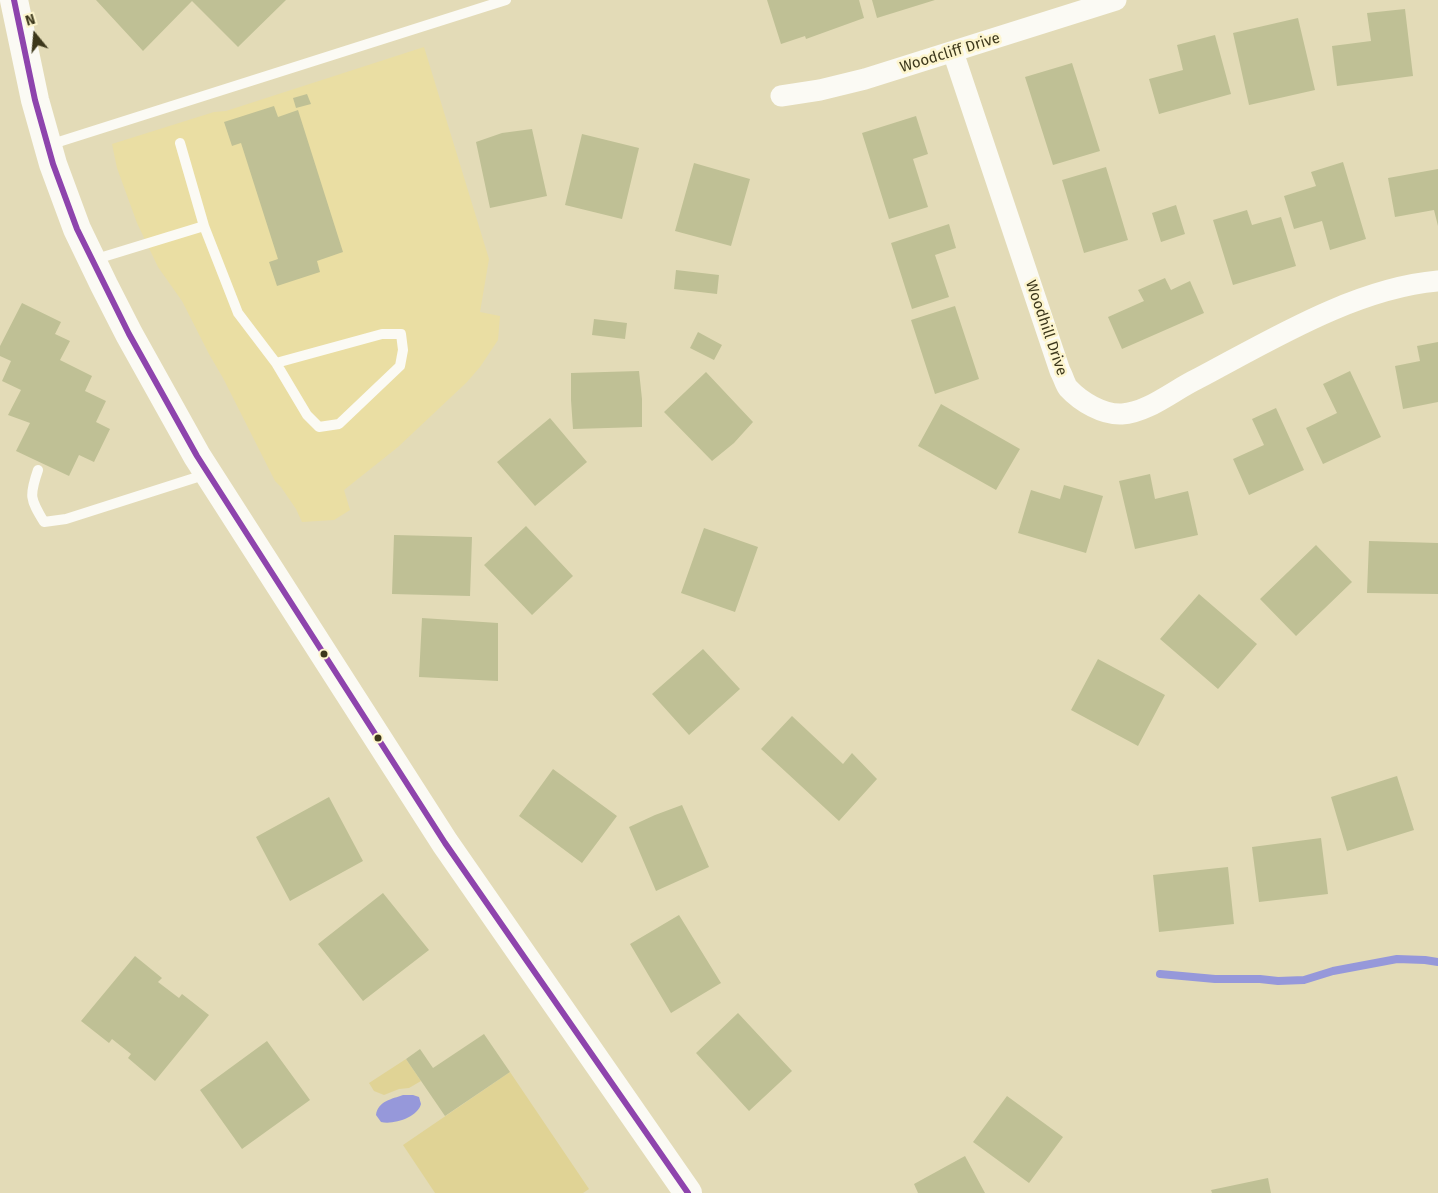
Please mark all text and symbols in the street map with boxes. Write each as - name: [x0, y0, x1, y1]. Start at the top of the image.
- north arrow: [10, 10, 60, 60]
- text: N: [24, 11, 37, 30]
- street label: Woodcliff Drive: [898, 29, 1002, 77]
- street label: Woodhill Drive: [1021, 278, 1071, 378]
- unlabelled marker: [319, 649, 329, 659]
- unlabelled marker: [373, 733, 383, 743]

